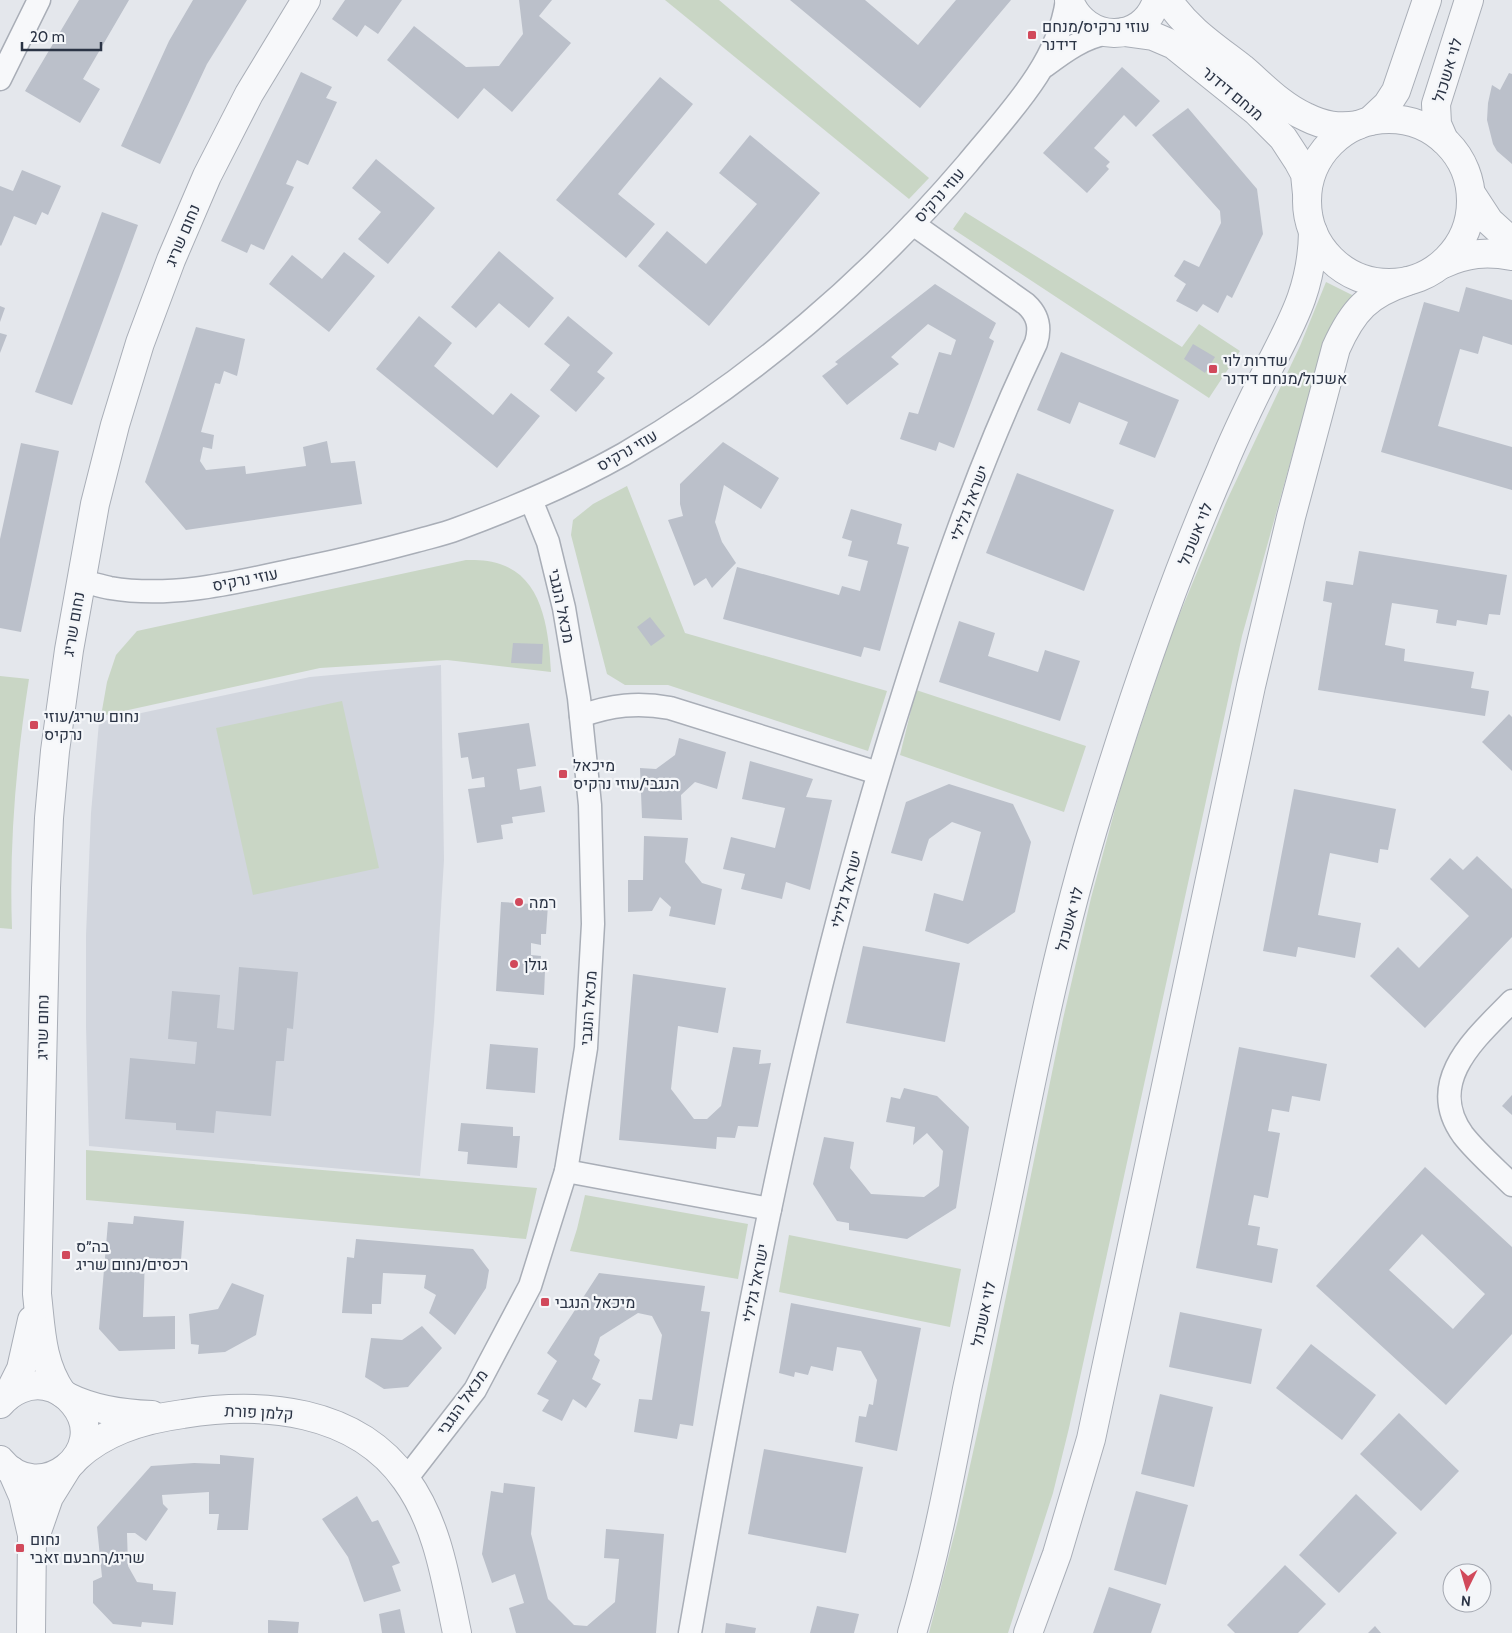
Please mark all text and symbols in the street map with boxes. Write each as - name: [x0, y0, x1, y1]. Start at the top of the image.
- place label: עוזי נרקיס/מנחם דידנר: [1042, 17, 1150, 54]
- scale bar: [22, 20, 101, 52]
- text: 20 m: [30, 28, 65, 46]
- marker: עוזי נרקיס/מנחם דידנר: [1026, 29, 1038, 41]
- street label: לוי אשכול: [1429, 36, 1466, 104]
- street label: מנחם דידנר: [1198, 62, 1267, 125]
- street label: עוזי נרקיס: [910, 164, 969, 226]
- street label: נחום שריג: [161, 201, 204, 269]
- place label: שדרות לוי אשכול/מנחם דידנר: [1223, 351, 1347, 388]
- marker: שדרות לוי אשכול/מנחם דידנר: [1207, 363, 1219, 375]
- street label: עוזי נרקיס: [594, 426, 661, 475]
- street label: ישראל גלילי: [946, 463, 993, 544]
- street label: לוי אשכול: [1174, 500, 1217, 568]
- street label: עוזי נרקיס: [211, 564, 280, 595]
- street label: מכאל הנגבי: [544, 567, 579, 645]
- street label: נחום שריג: [58, 590, 89, 658]
- place label: נחום שריג/עוזי נרקיס: [44, 707, 139, 744]
- marker: נחום שריג/עוזי נרקיס: [28, 719, 40, 731]
- place label: מיכאל הנגבי/עוזי נרקיס: [573, 756, 680, 793]
- marker: מיכאל הנגבי/עוזי נרקיס: [557, 768, 569, 780]
- street label: ישראל גלילי: [827, 848, 866, 930]
- street label: לוי אשכול: [1052, 885, 1087, 953]
- place label: רמה: [529, 893, 556, 912]
- marker: רמה: [513, 896, 525, 908]
- place label: גולן: [524, 955, 548, 974]
- marker: גולן: [508, 958, 520, 970]
- street label: מכאל הנגבי: [576, 970, 601, 1046]
- street label: נחום שריג: [32, 994, 53, 1060]
- place label: בה״ס רכסים/נחום שריג: [76, 1237, 188, 1274]
- street label: ישראל גלילי: [739, 1242, 772, 1324]
- marker: בה״ס רכסים/נחום שריג: [60, 1249, 72, 1261]
- street label: לוי אשכול: [967, 1280, 1000, 1348]
- place label: מיכאל הנגבי: [555, 1293, 635, 1312]
- marker: מיכאל הנגבי: [539, 1296, 551, 1308]
- street label: מכאל הנגבי: [433, 1366, 492, 1439]
- street label: קלמן פורת: [224, 1401, 294, 1424]
- place label: נחום שריג/רחבעם זאבי: [30, 1530, 145, 1567]
- marker: נחום שריג/רחבעם זאבי: [14, 1542, 26, 1554]
- north arrow: [1442, 1563, 1492, 1613]
- text: N: [1460, 1592, 1472, 1610]

